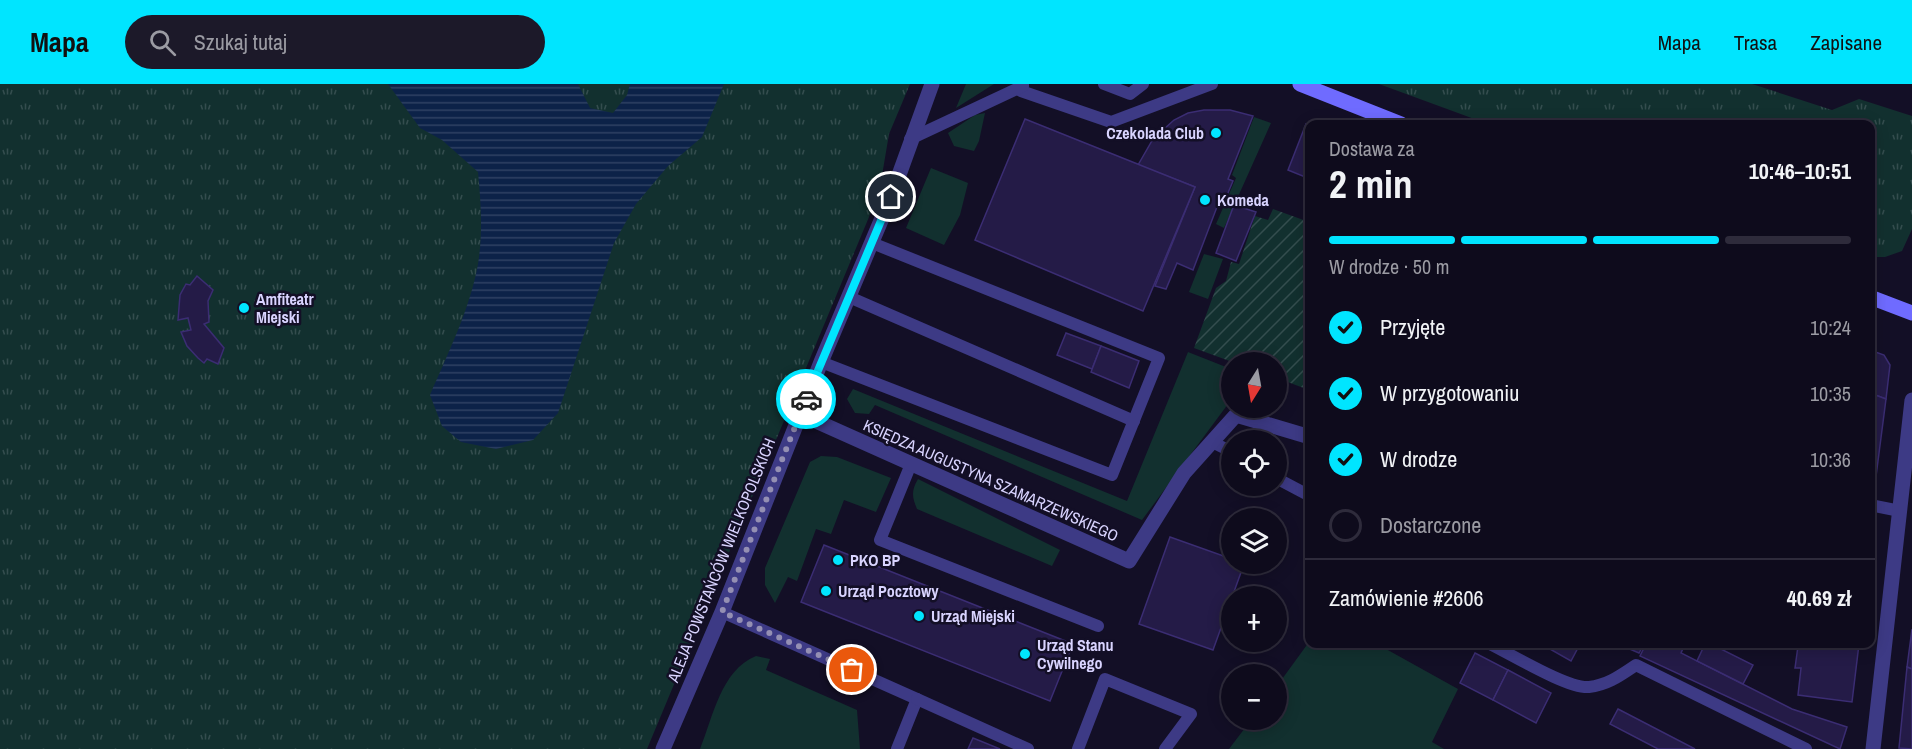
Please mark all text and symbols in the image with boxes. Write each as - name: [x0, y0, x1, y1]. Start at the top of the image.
- search box: [125, 15, 545, 69]
- text: Mapa: [30, 23, 89, 61]
- icon: search: [146, 26, 179, 59]
- text: Szukaj tutaj: [194, 27, 287, 57]
- text: Mapa: [1658, 28, 1701, 57]
- text: Trasa: [1734, 28, 1777, 57]
- text: Zapisane: [1810, 28, 1882, 57]
- place label: Czekolada Club: [1106, 122, 1204, 144]
- marker: Czekolada Club: [1209, 126, 1223, 140]
- text: Dostawa za: [1329, 135, 1415, 162]
- text: 10:46–10:51: [1749, 156, 1851, 186]
- text: 2 min: [1329, 158, 1413, 210]
- pin: [865, 171, 916, 222]
- icon: home: [874, 180, 907, 213]
- place label: Komeda: [1217, 189, 1269, 211]
- marker: Komeda: [1198, 193, 1212, 207]
- text: W drodze · 50 m: [1329, 253, 1449, 280]
- place label: Amfiteatr Miejski: [256, 288, 314, 328]
- marker: Amfiteatr Miejski: [237, 301, 251, 315]
- icon: check: [1329, 311, 1362, 344]
- text: Przyjęte: [1380, 312, 1445, 342]
- text: 10:24: [1810, 314, 1851, 341]
- north arrow: [1221, 352, 1287, 418]
- map controls: [1221, 352, 1287, 730]
- courier: [776, 369, 836, 429]
- icon: check: [1329, 377, 1362, 410]
- text: W przygotowaniu: [1380, 378, 1519, 408]
- text: 10:35: [1810, 380, 1851, 407]
- icon: car: [790, 383, 823, 416]
- street label: KSIĘDZA AUGUSTYNA SZAMARZEWSKIEGO: [860, 414, 1122, 546]
- button: locate: [1221, 430, 1287, 496]
- street label: ALEJA POWSTAŃCÓW WIELKOPOLSKICH: [661, 435, 780, 686]
- icon: check: [1329, 443, 1362, 476]
- text: W drodze: [1380, 444, 1457, 474]
- text: 10:36: [1810, 446, 1851, 473]
- button: layers: [1221, 508, 1287, 574]
- text: Dostarczone: [1380, 510, 1481, 540]
- place label: PKO BP: [850, 549, 901, 571]
- marker: PKO BP: [831, 553, 845, 567]
- place label: Urząd Pocztowy: [838, 580, 939, 602]
- text: Zamówienie #2606: [1329, 583, 1483, 613]
- text: 40.69 zł: [1787, 583, 1851, 613]
- marker: Urząd Pocztowy: [819, 584, 833, 598]
- button: +: [1221, 586, 1287, 652]
- place label: Urząd Miejski: [931, 605, 1015, 627]
- marker: Urząd Miejski: [912, 609, 926, 623]
- place label: Urząd Stanu Cywilnego: [1037, 634, 1114, 674]
- pin: [826, 644, 877, 695]
- marker: Urząd Stanu Cywilnego: [1018, 647, 1032, 661]
- icon: bag: [835, 653, 868, 686]
- button: −: [1221, 664, 1287, 730]

